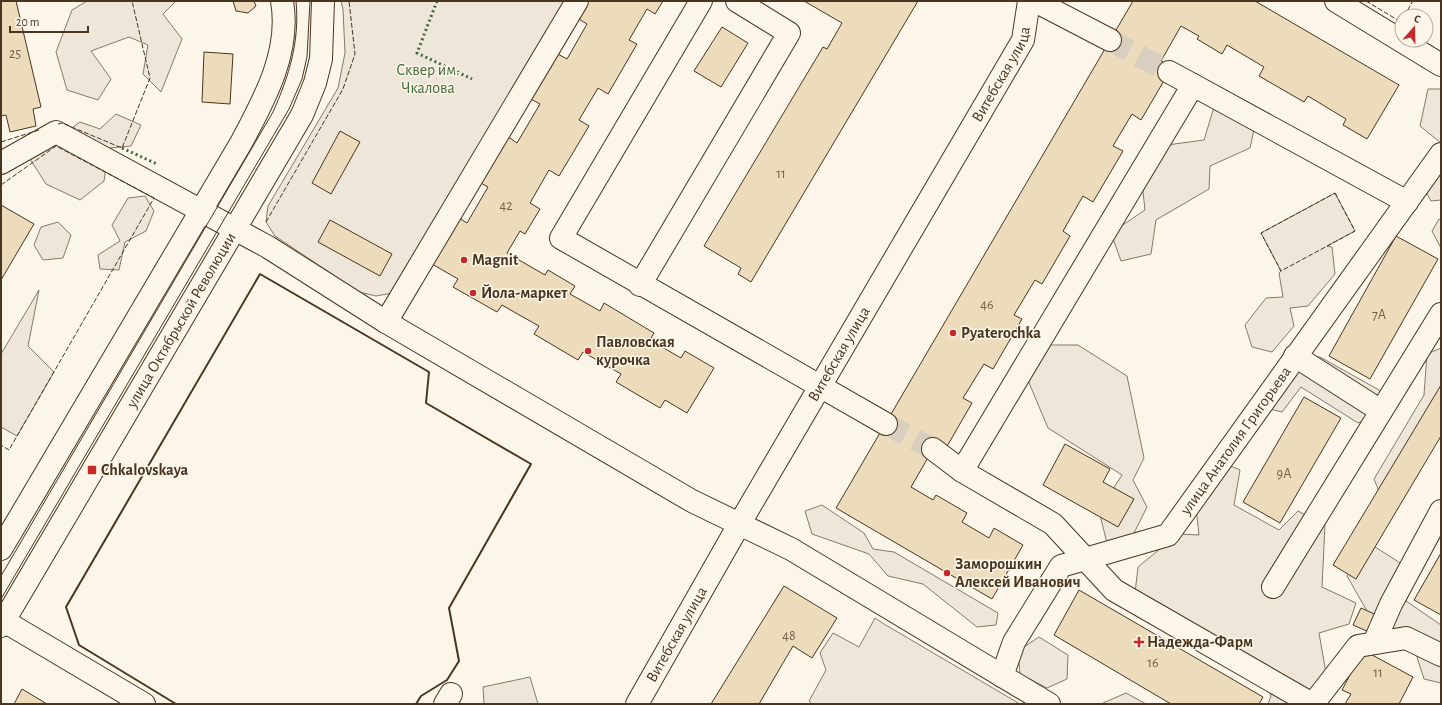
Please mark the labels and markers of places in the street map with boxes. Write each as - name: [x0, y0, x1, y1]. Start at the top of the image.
- place label: Magnit: [472, 252, 519, 268]
- marker: Magnit: [459, 255, 469, 265]
- place label: Йола-маркет: [481, 284, 568, 301]
- marker: Йола-маркет: [468, 288, 478, 298]
- place label: Pyaterochka: [961, 325, 1041, 342]
- marker: Pyaterochka: [948, 328, 958, 338]
- place label: Павловская курочка: [596, 334, 675, 369]
- marker: Павловская курочка: [583, 346, 593, 356]
- place label: Chkalovskaya: [101, 462, 189, 479]
- marker: Chkalovskaya: [86, 464, 98, 476]
- place label: Заморошкин Алексей Иванович: [955, 556, 1080, 590]
- marker: Заморошкин Алексей Иванович: [942, 568, 952, 578]
- place label: Надежда-Фарм: [1147, 634, 1253, 650]
- marker: Надежда-Фарм: [1134, 637, 1144, 647]

